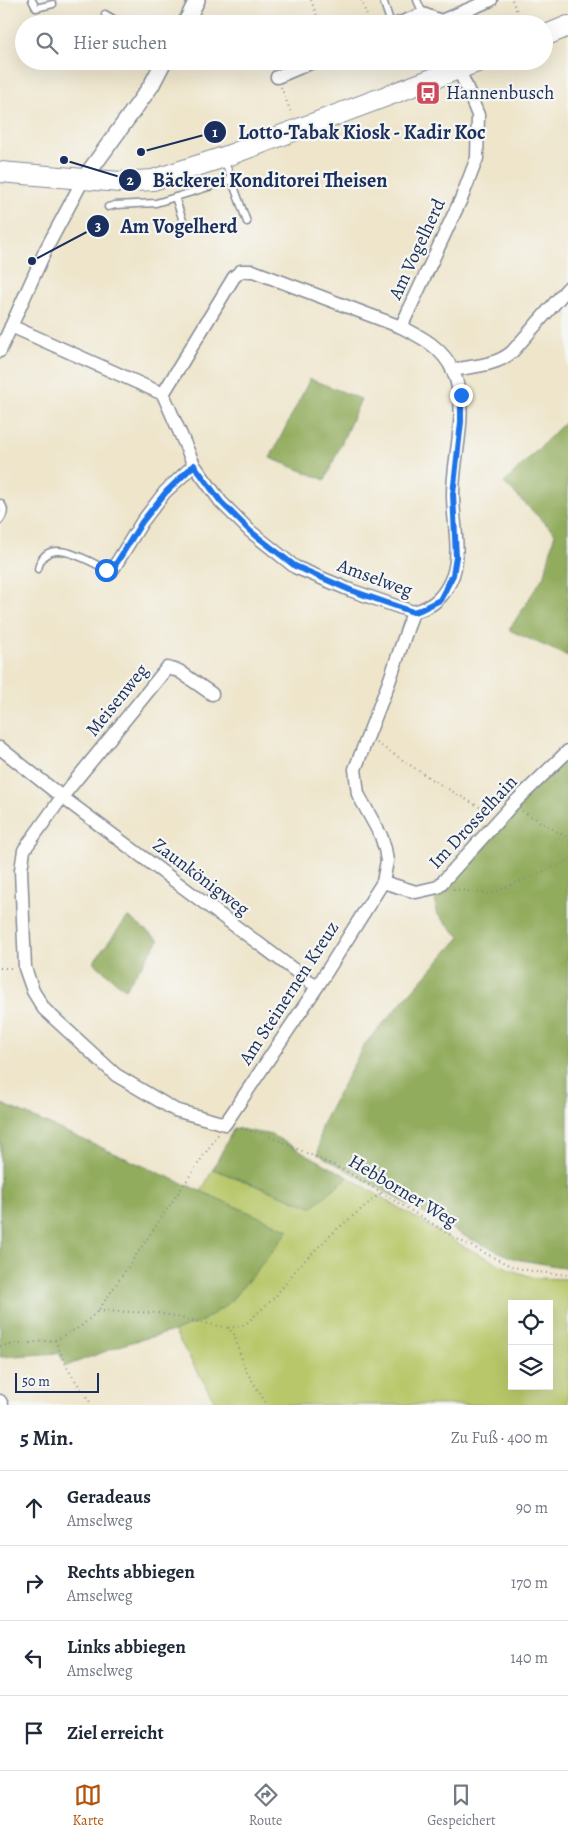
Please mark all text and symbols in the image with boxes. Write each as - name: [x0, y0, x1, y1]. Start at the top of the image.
- search box: [15, 15, 553, 70]
- icon: search: [33, 29, 61, 57]
- text: Hier suchen: [73, 30, 167, 56]
- bus stop icon: Hannenbusch: [415, 80, 441, 106]
- place label: Hannenbusch: [446, 80, 554, 106]
- callout: Lotto-Tabak Kiosk - Kadir Koc: [203, 114, 496, 149]
- text: Lotto-Tabak Kiosk - Kadir Koc: [238, 119, 486, 146]
- text: 1: [212, 122, 218, 142]
- callout: Bäckerei Konditorei Theisen: [117, 162, 397, 197]
- text: Bäckerei Konditorei Theisen: [153, 167, 387, 194]
- text: 2: [126, 170, 134, 190]
- street label: Am Vogelherd: [382, 194, 452, 305]
- callout: Am Vogelherd: [86, 209, 248, 244]
- text: Am Vogelherd: [119, 213, 238, 240]
- text: 3: [95, 216, 101, 236]
- route end: [450, 384, 473, 407]
- street label: Amselweg: [333, 552, 417, 604]
- route start: [95, 559, 118, 582]
- street label: Meisenweg: [80, 658, 155, 742]
- street label: Im Drosselhain: [423, 769, 523, 875]
- street label: Zaunkönigweg: [147, 832, 255, 922]
- street label: Am Steinernen Kreuz: [232, 916, 345, 1071]
- street label: Hebborner Weg: [344, 1148, 463, 1234]
- map controls: [508, 1300, 553, 1390]
- button: locate: [508, 1300, 553, 1345]
- button: layers: [508, 1345, 553, 1390]
- scale bar: [15, 1370, 99, 1393]
- text: 50 m: [22, 1372, 50, 1391]
- text: 5 Min.: [20, 1424, 74, 1452]
- text: Zu Fuß · 400 m: [451, 1427, 548, 1449]
- text: Geradeaus: [67, 1484, 151, 1510]
- icon: ahead: [20, 1494, 48, 1522]
- text: 90 m: [516, 1497, 548, 1519]
- text: Amselweg: [67, 1510, 133, 1532]
- text: Rechts abbiegen: [67, 1559, 195, 1585]
- icon: right: [20, 1569, 48, 1597]
- text: 170 m: [511, 1572, 548, 1594]
- text: Amselweg: [67, 1585, 133, 1607]
- text: Links abbiegen: [67, 1634, 186, 1660]
- icon: left: [20, 1644, 48, 1672]
- text: 140 m: [510, 1647, 548, 1669]
- text: Amselweg: [67, 1660, 133, 1682]
- icon: arrive: [20, 1719, 48, 1747]
- text: Ziel erreicht: [67, 1720, 164, 1746]
- tab: Karte: [72, 1781, 104, 1830]
- tab: Route: [249, 1781, 282, 1830]
- tab: Gespeichert: [427, 1781, 496, 1830]

